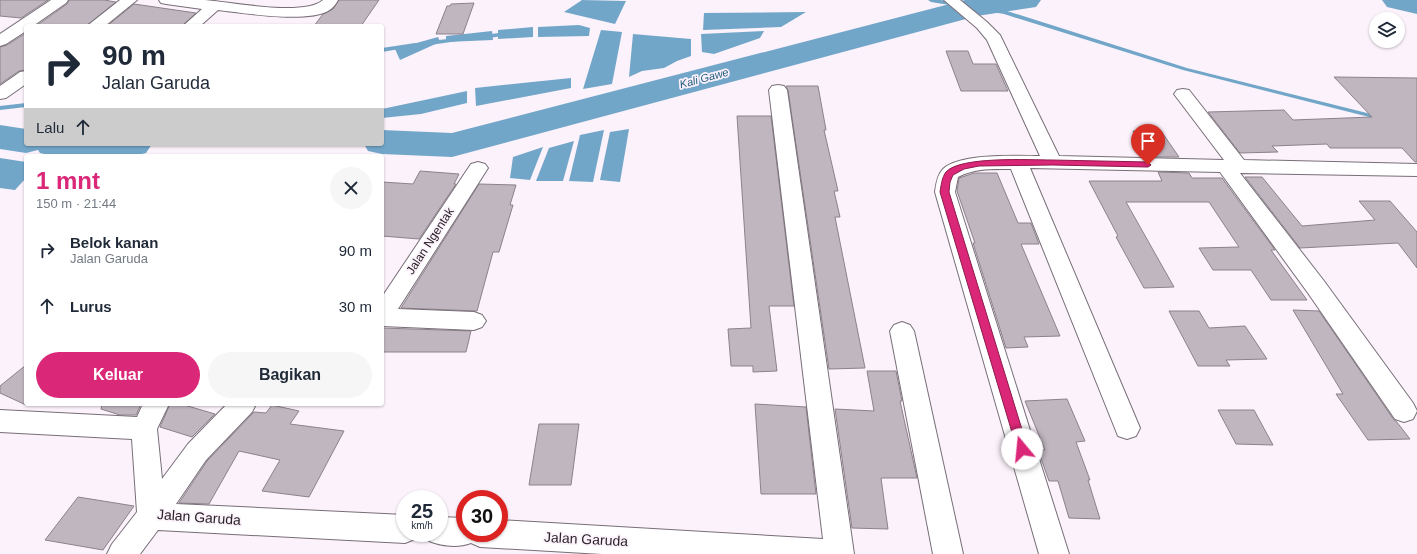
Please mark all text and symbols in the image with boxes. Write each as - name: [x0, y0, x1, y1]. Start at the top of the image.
- map controls: [1369, 12, 1405, 48]
- button: layers: [1369, 12, 1405, 48]
- icon: right: [36, 40, 88, 92]
- text: 90 m: [102, 40, 166, 71]
- water label: Kali Gawe: [678, 66, 730, 90]
- text: Jalan Garuda: [102, 73, 210, 93]
- icon: ahead: [72, 116, 94, 138]
- text: Lalu: [36, 119, 64, 136]
- pin: [1131, 124, 1165, 165]
- icon: arrive: [1137, 130, 1159, 152]
- text: 1 mnt: [36, 167, 100, 194]
- button: close: [330, 167, 372, 209]
- text: 150 m · 21:44: [36, 196, 116, 211]
- street label: Jalan Ngentak: [403, 204, 457, 277]
- text: Belok kanan: [70, 234, 158, 251]
- icon: right: [36, 239, 58, 261]
- text: 90 m: [339, 242, 372, 259]
- text: Jalan Garuda: [70, 251, 148, 266]
- icon: ahead: [36, 295, 58, 317]
- text: Lurus: [70, 298, 112, 315]
- text: 30 m: [339, 298, 372, 315]
- button: Keluar: [36, 352, 200, 398]
- button: Bagikan: [208, 352, 372, 398]
- position arrow: [1001, 428, 1043, 470]
- speed limit sign: 30: [456, 490, 508, 542]
- text: 25: [411, 500, 433, 522]
- street label: Jalan Garuda: [157, 506, 242, 528]
- text: km/h: [411, 520, 433, 531]
- street label: Jalan Garuda: [544, 529, 629, 549]

